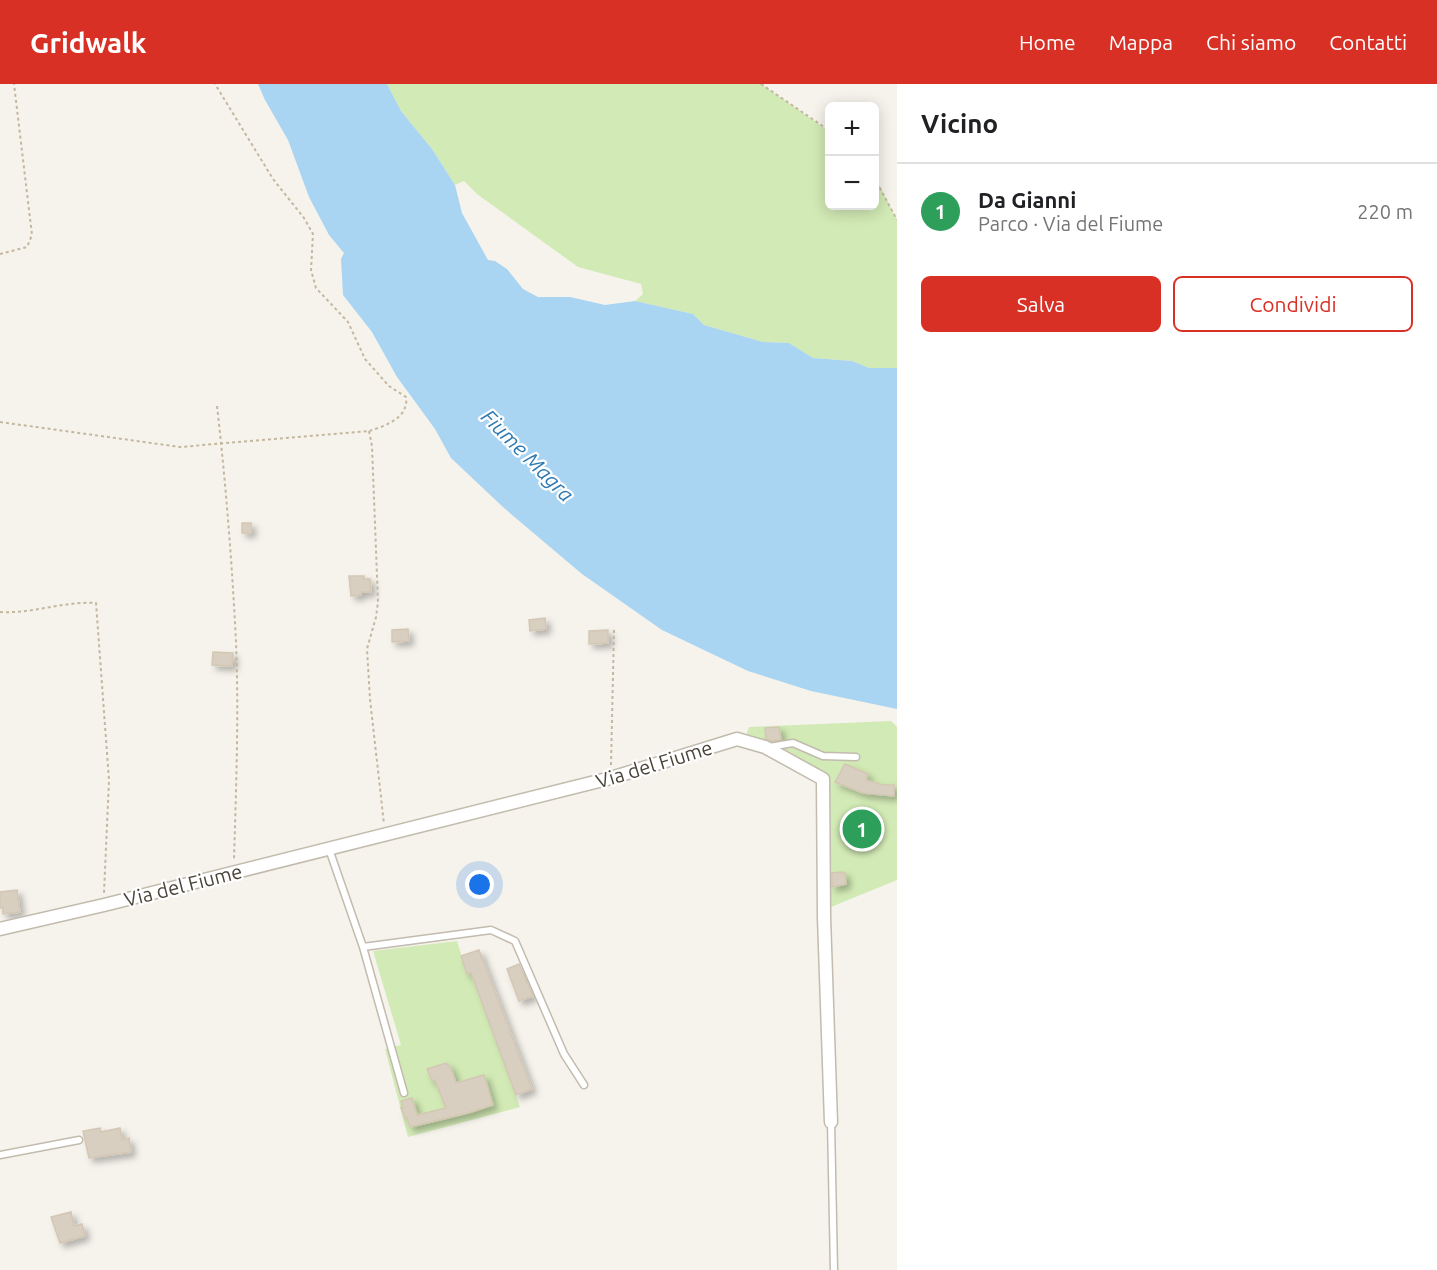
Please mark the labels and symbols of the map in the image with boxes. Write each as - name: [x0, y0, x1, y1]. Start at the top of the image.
- water label: Fiume Magra: [477, 404, 579, 506]
- street label: Via del Fiume: [593, 735, 715, 793]
- pin: 1: [842, 806, 882, 852]
- street label: Via del Fiume: [122, 859, 244, 911]
- your location: [465, 870, 494, 899]

